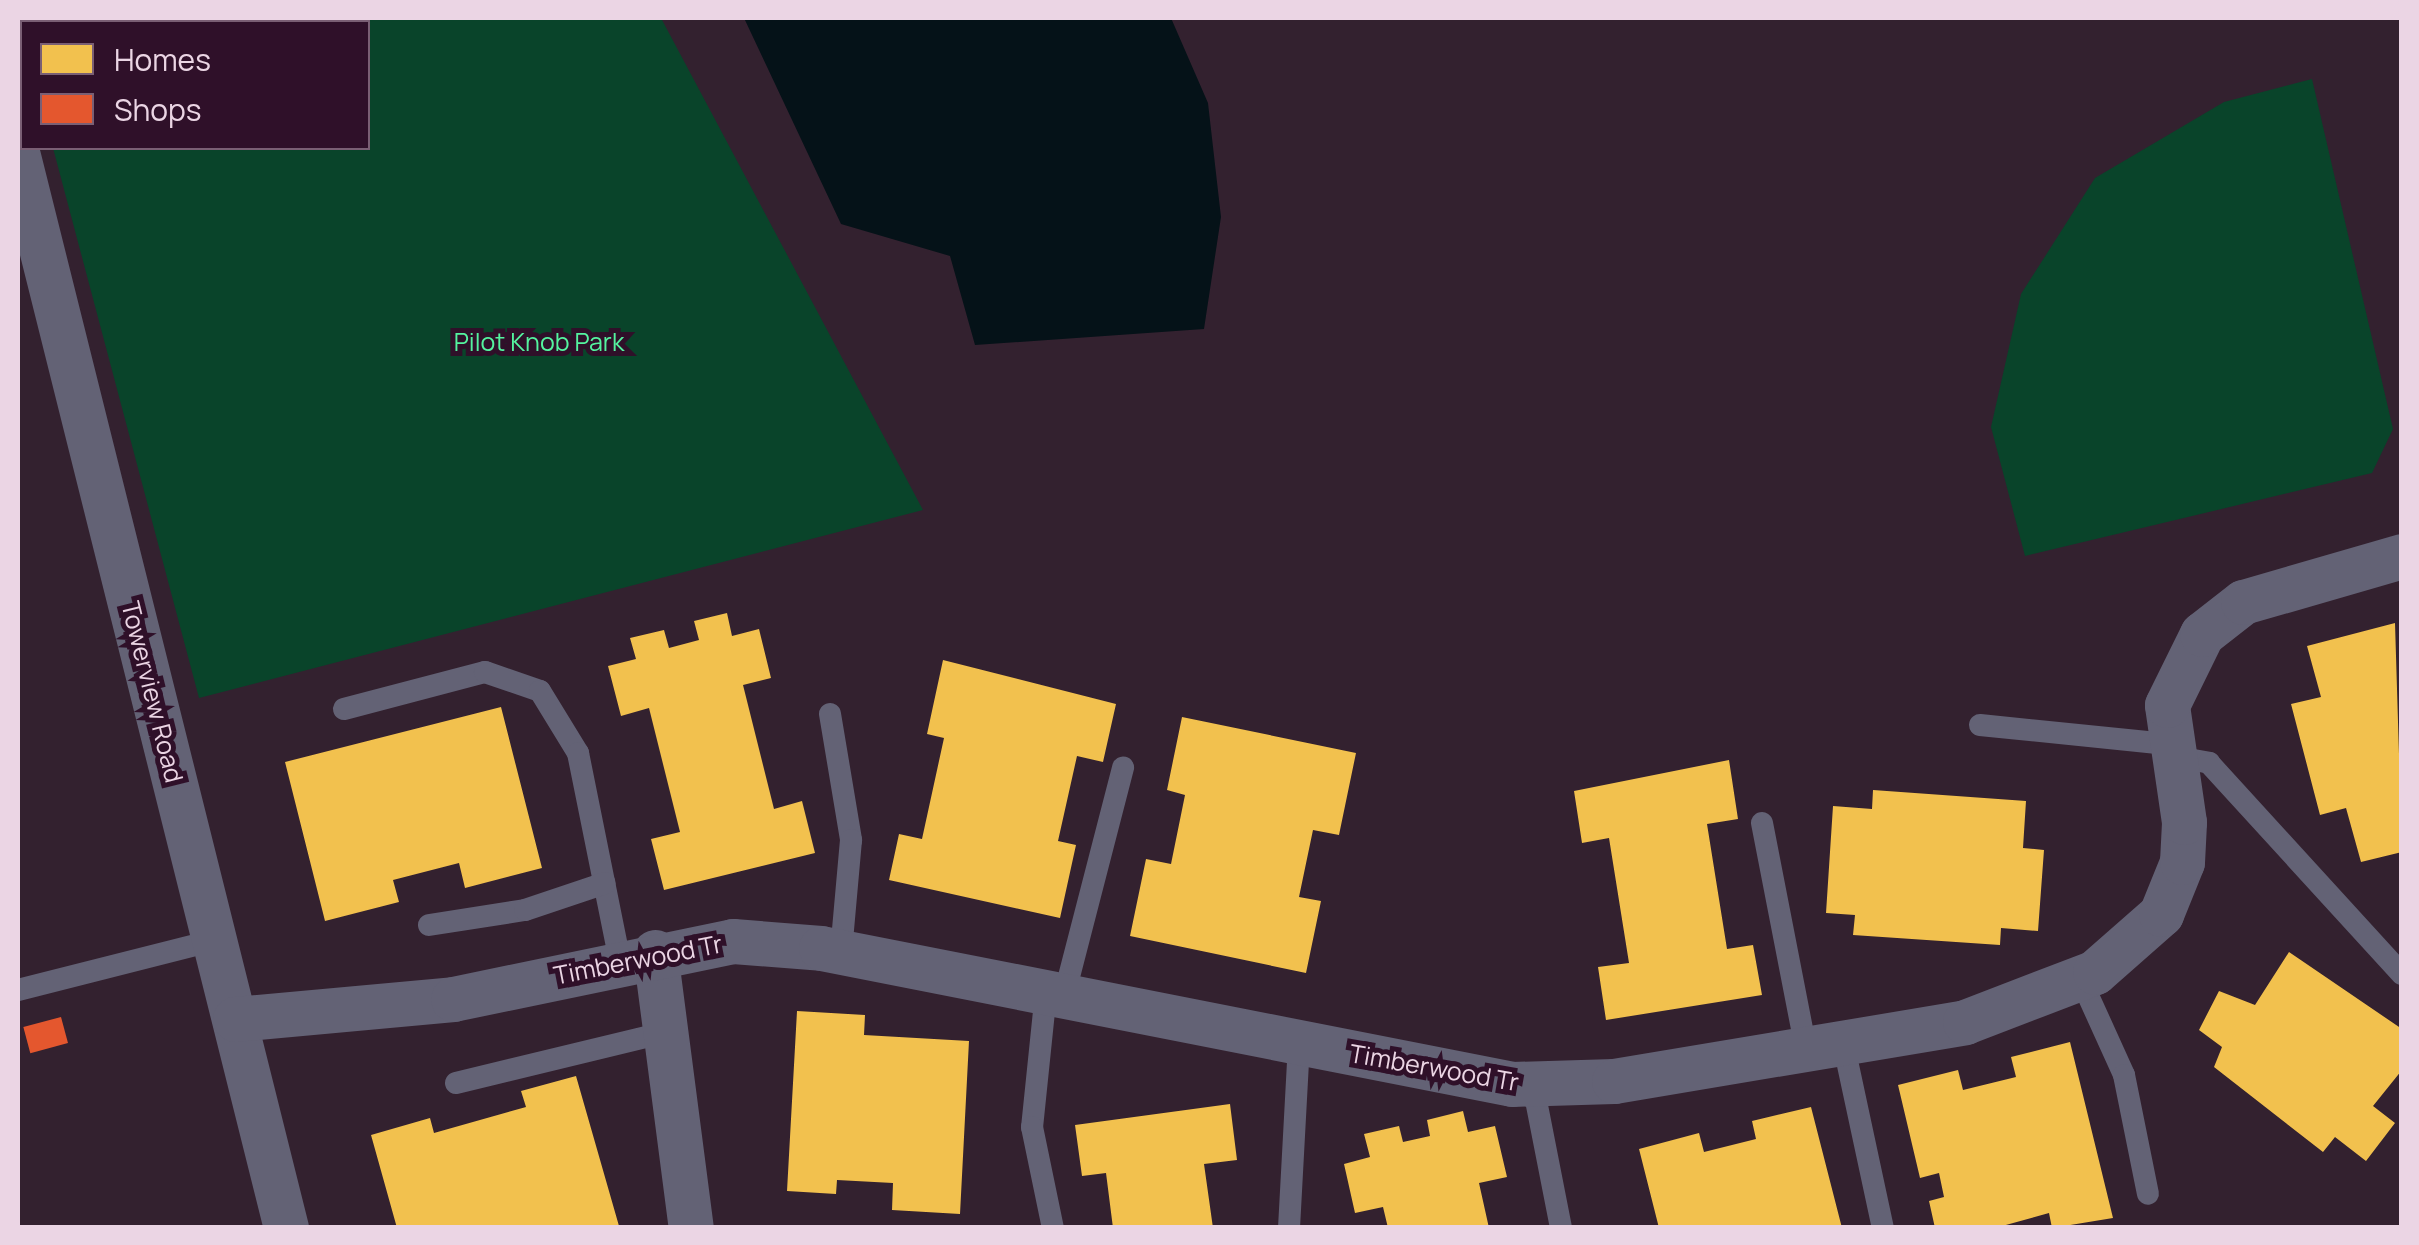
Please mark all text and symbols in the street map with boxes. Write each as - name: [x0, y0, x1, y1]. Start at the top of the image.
- legend: [20, 20, 370, 150]
- text: Homes: [114, 39, 211, 80]
- text: Shops: [114, 89, 201, 130]
- park label: Pilot Knob Park: [454, 327, 624, 357]
- street label: Towerview Road: [115, 598, 189, 786]
- street label: Timberwood Tr: [551, 929, 725, 991]
- street label: Timberwood Tr: [1347, 1038, 1521, 1098]

